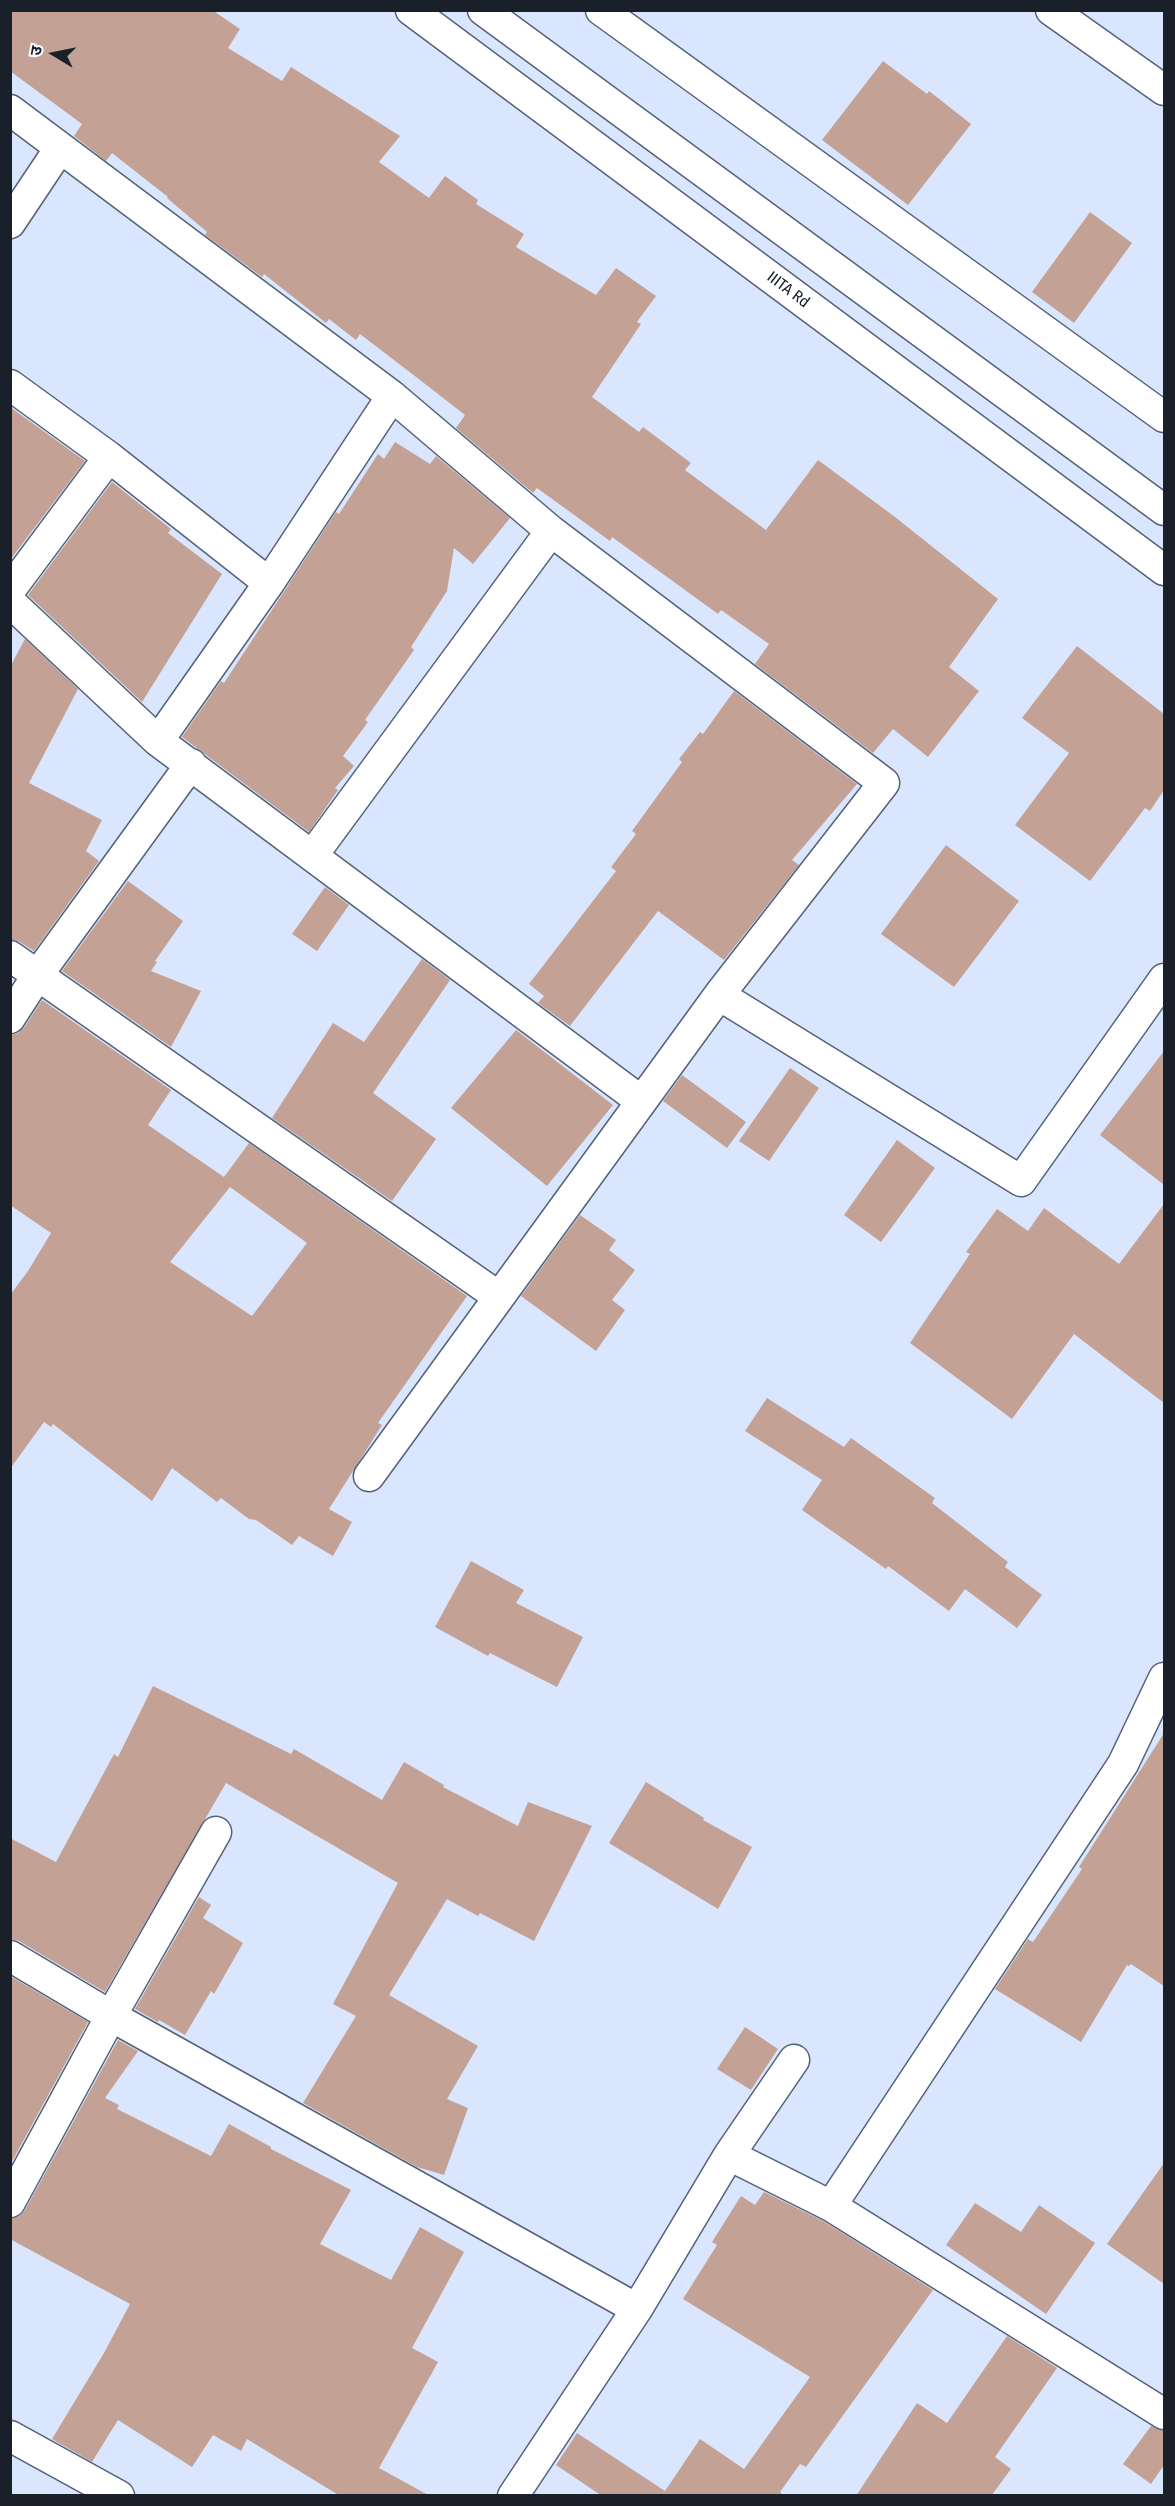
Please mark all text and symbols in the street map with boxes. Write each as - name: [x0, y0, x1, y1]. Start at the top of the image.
- north arrow: [24, 24, 84, 84]
- text: उ: [26, 45, 46, 57]
- street label: IIITA Rd: [763, 268, 813, 312]

